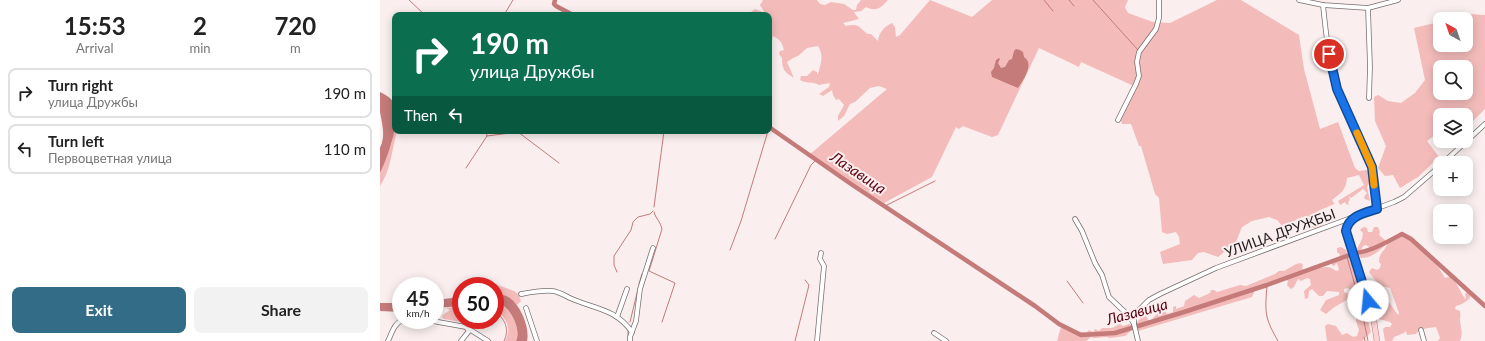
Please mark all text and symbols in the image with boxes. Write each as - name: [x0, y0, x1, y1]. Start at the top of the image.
- text: 15:53: [64, 11, 126, 40]
- text: 2: [193, 11, 207, 40]
- text: 720: [274, 11, 316, 40]
- north arrow: [1433, 12, 1473, 52]
- map controls: [1433, 12, 1473, 244]
- text: 190 m: [470, 26, 549, 60]
- icon: right: [404, 28, 456, 80]
- pin: [1312, 37, 1346, 71]
- text: Arrival: [76, 40, 113, 56]
- text: min: [190, 40, 211, 56]
- text: m: [290, 40, 301, 56]
- icon: arrive: [1318, 43, 1340, 65]
- text: улица Дружбы: [470, 60, 594, 82]
- button: search: [1433, 60, 1473, 100]
- text: Turn right: [48, 76, 113, 94]
- icon: right: [14, 82, 36, 104]
- text: 190 m: [324, 84, 366, 102]
- text: улица Дружбы: [48, 94, 138, 110]
- icon: left: [445, 104, 467, 126]
- text: Then: [404, 106, 437, 124]
- button: layers: [1433, 108, 1473, 148]
- text: Turn left: [48, 132, 104, 150]
- icon: left: [14, 138, 36, 160]
- text: 110 m: [324, 140, 366, 158]
- water label: Лазавица: [827, 147, 890, 197]
- text: Первоцветная улица: [48, 150, 172, 166]
- button: +: [1433, 156, 1473, 196]
- button: −: [1433, 204, 1473, 244]
- street label: УЛИЦА ДРУЖБЫ: [1222, 205, 1338, 260]
- speed limit sign: 50: [452, 277, 504, 329]
- position arrow: [1347, 280, 1389, 322]
- text: 45: [406, 286, 430, 310]
- button: Exit: [12, 287, 186, 333]
- button: Share: [194, 287, 368, 333]
- water label: Лазавица: [1103, 294, 1170, 328]
- text: km/h: [406, 307, 430, 319]

